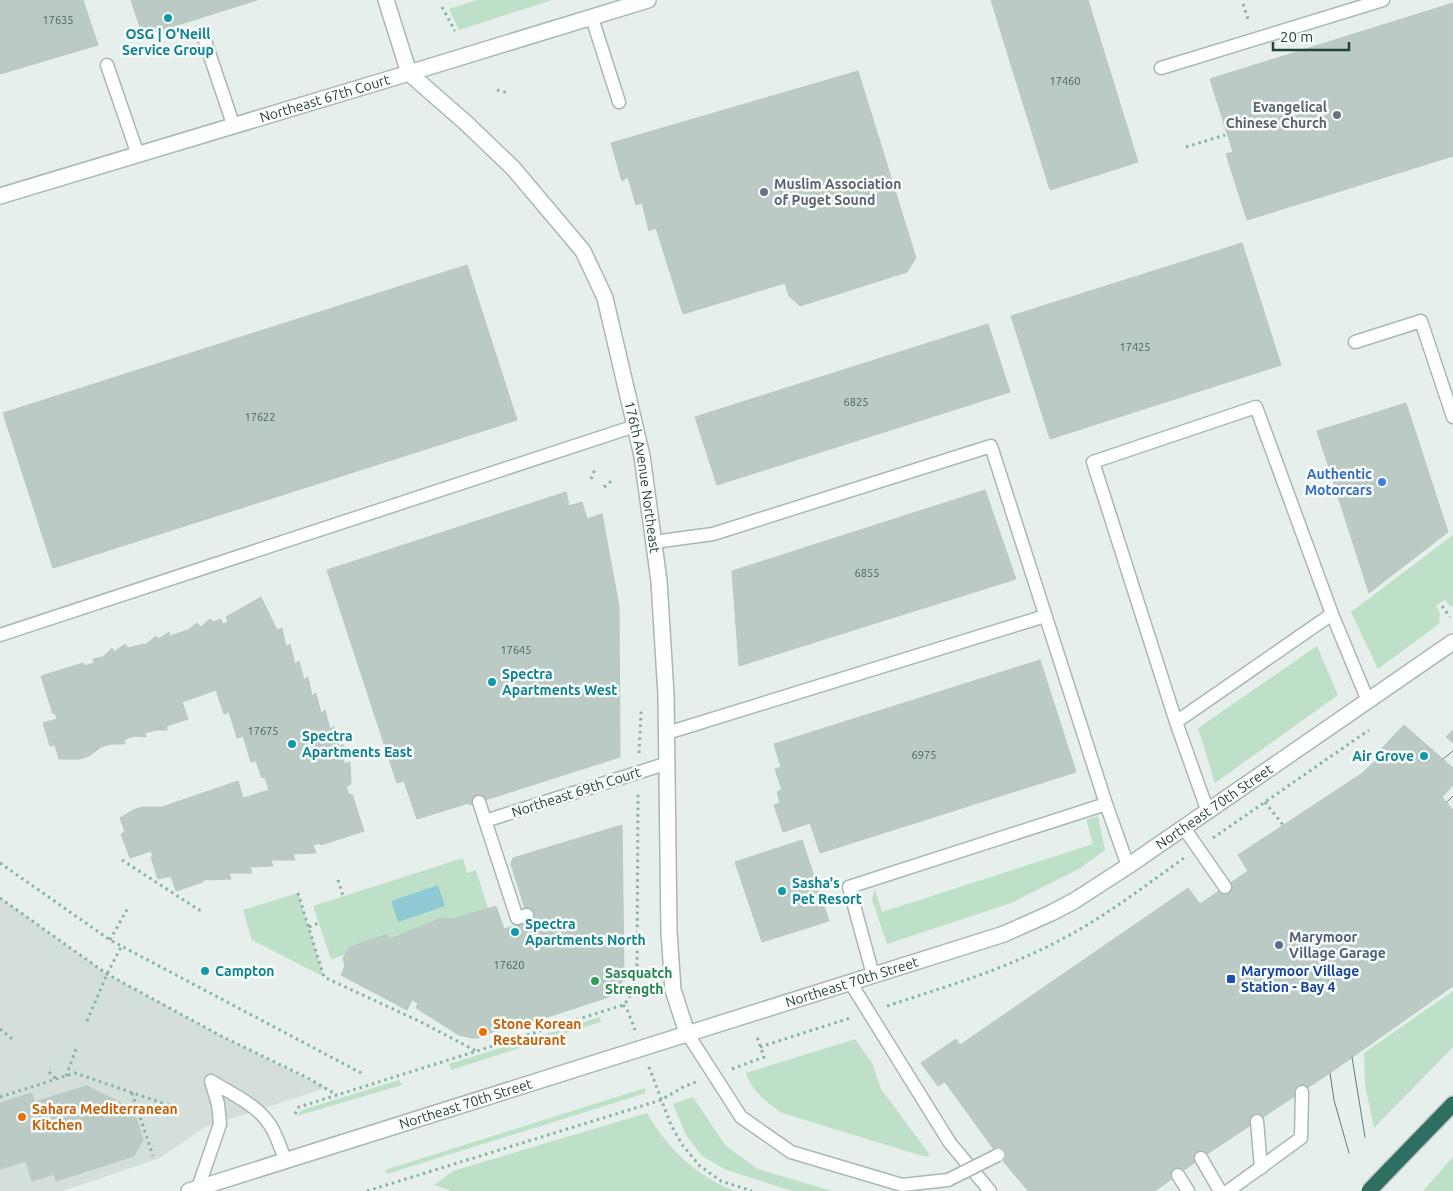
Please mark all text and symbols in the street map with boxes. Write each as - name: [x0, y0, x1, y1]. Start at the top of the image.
- marker: OSG | O'Neill Service Group: [162, 12, 174, 24]
- house number: 17635: [42, 14, 74, 26]
- scale bar: [1273, 20, 1349, 52]
- place label: OSG | O'Neill Service Group: [122, 26, 214, 58]
- text: 20 m: [1280, 28, 1313, 45]
- street label: Northeast 67th Court: [258, 71, 392, 125]
- house number: 17460: [1049, 75, 1081, 87]
- place label: Evangelical Chinese Church: [1226, 99, 1327, 131]
- marker: Evangelical Chinese Church: [1331, 109, 1343, 121]
- place label: Muslim Association of Puget Sound: [774, 176, 901, 208]
- marker: Muslim Association of Puget Sound: [758, 186, 770, 198]
- house number: 17425: [1119, 341, 1151, 353]
- house number: 6825: [844, 396, 868, 408]
- street label: 176th Avenue Northeast: [621, 399, 663, 555]
- house number: 17622: [244, 411, 276, 423]
- place label: Authentic Motorcars: [1305, 466, 1372, 498]
- marker: Authentic Motorcars: [1376, 476, 1388, 488]
- house number: 6855: [855, 567, 879, 579]
- house number: 17645: [500, 644, 532, 656]
- place label: Spectra Apartments West: [502, 666, 617, 698]
- marker: Spectra Apartments West: [486, 676, 498, 688]
- house number: 17675: [247, 725, 279, 737]
- place label: Spectra Apartments East: [302, 728, 412, 760]
- marker: Spectra Apartments East: [286, 738, 298, 750]
- place label: Air Grove: [1352, 748, 1414, 764]
- house number: 6975: [912, 749, 936, 761]
- marker: Air Grove: [1418, 750, 1430, 762]
- street label: Northeast 70th Street: [1153, 760, 1276, 852]
- street label: Northeast 69th Court: [509, 763, 643, 820]
- place label: Sasha's Pet Resort: [792, 875, 862, 907]
- marker: Sasha's Pet Resort: [776, 885, 788, 897]
- place label: Spectra Apartments North: [525, 916, 646, 948]
- marker: Spectra Apartments North: [509, 926, 521, 938]
- place label: Marymoor Village Garage: [1289, 929, 1386, 961]
- marker: Marymoor Village Garage: [1273, 939, 1285, 951]
- street label: Northeast 70th Street: [783, 953, 921, 1010]
- house number: 17620: [493, 959, 525, 971]
- place label: Campton: [215, 963, 275, 979]
- place label: Marymoor Village Station - Bay 4: [1241, 963, 1359, 995]
- marker: Campton: [199, 965, 211, 977]
- place label: Sasquatch Strength: [605, 965, 672, 997]
- marker: Marymoor Village Station - Bay 4: [1225, 973, 1237, 985]
- marker: Sasquatch Strength: [589, 975, 601, 987]
- place label: Stone Korean Restaurant: [493, 1016, 582, 1048]
- marker: Stone Korean Restaurant: [477, 1026, 489, 1038]
- street label: Northeast 70th Street: [397, 1075, 534, 1132]
- place label: Sahara Mediterranean Kitchen: [32, 1101, 178, 1133]
- marker: Sahara Mediterranean Kitchen: [16, 1111, 28, 1123]

